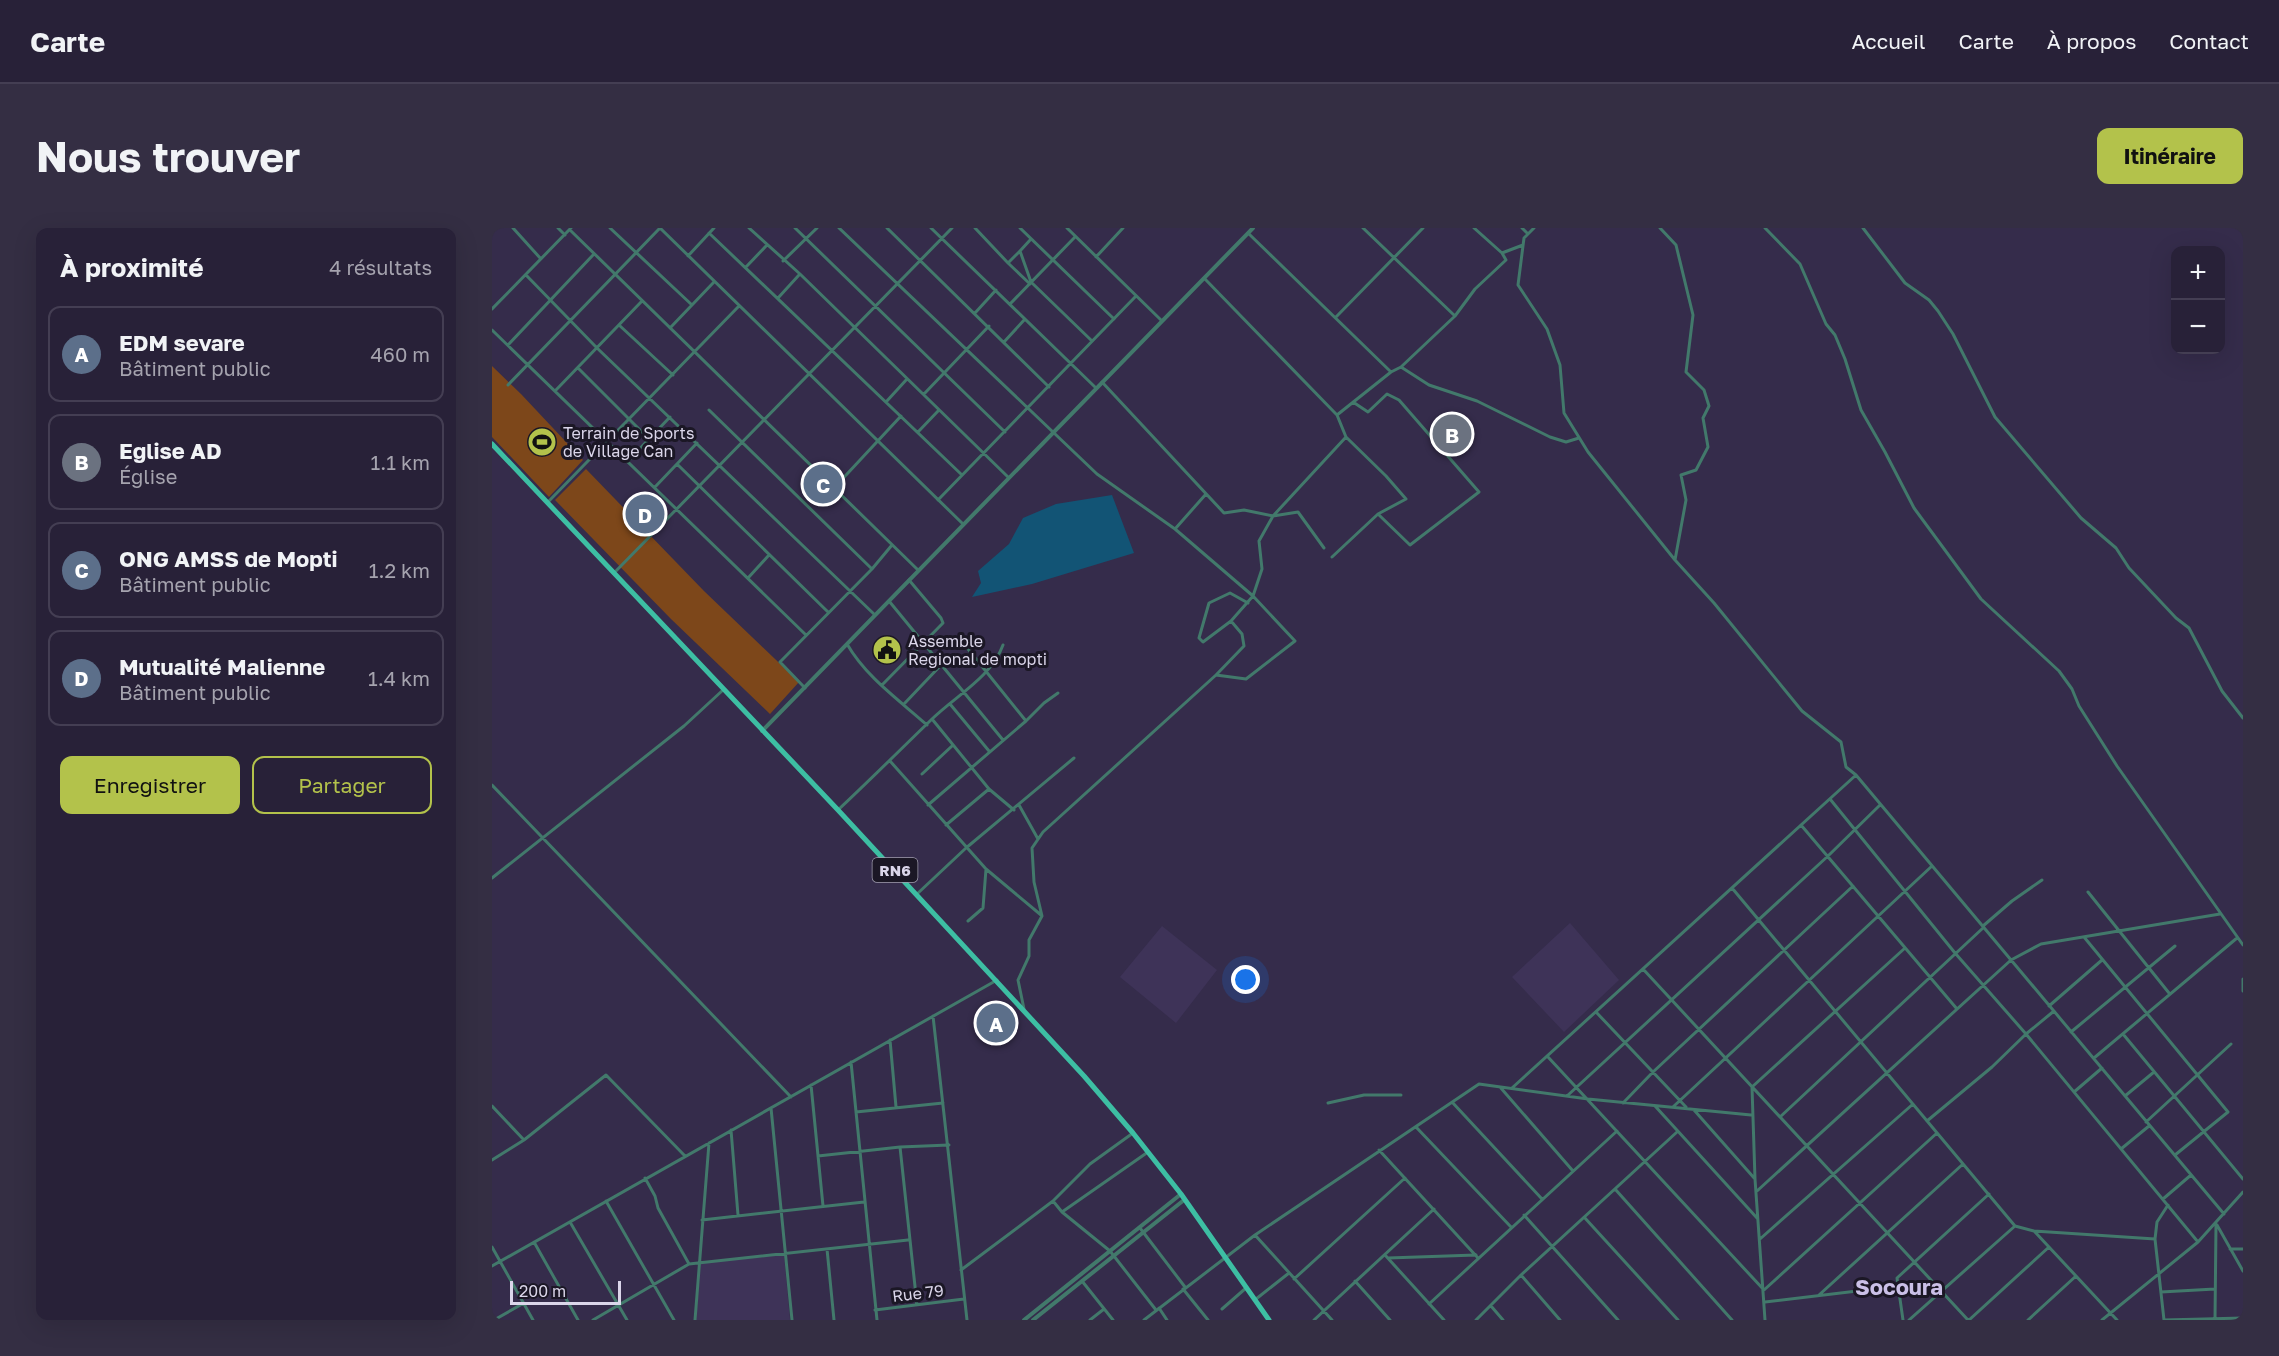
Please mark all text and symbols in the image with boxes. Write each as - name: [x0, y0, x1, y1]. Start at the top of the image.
- text: Carte: [30, 25, 105, 58]
- text: Accueil: [1852, 28, 1925, 54]
- text: Carte: [1958, 28, 2014, 54]
- text: À propos: [2047, 28, 2136, 54]
- text: Contact: [2169, 28, 2249, 54]
- button: Itinéraire: [2097, 128, 2243, 184]
- text: Nous trouver: [36, 131, 300, 181]
- map controls: [2171, 246, 2225, 354]
- button: +: [2171, 246, 2225, 300]
- text: À proximité: [60, 252, 204, 283]
- text: 4 résultats: [329, 255, 432, 279]
- button: −: [2171, 300, 2225, 354]
- text: EDM sevare: [119, 329, 245, 356]
- text: A: [74, 342, 89, 366]
- text: 460 m: [371, 342, 430, 366]
- text: Bâtiment public: [119, 356, 271, 380]
- pin: B: [1432, 412, 1472, 456]
- place label: Terrain de Sports de Village Can: [563, 423, 695, 461]
- sports icon: Terrain de Sports de Village Can: [526, 426, 558, 458]
- text: Eglise AD: [119, 437, 222, 464]
- text: B: [74, 450, 89, 474]
- text: 1.1 km: [371, 450, 430, 474]
- pin: C: [804, 462, 842, 506]
- text: Église: [119, 464, 177, 488]
- pin: D: [626, 492, 664, 536]
- text: ONG AMSS de Mopti: [119, 545, 338, 572]
- text: C: [74, 558, 89, 582]
- text: 1.2 km: [369, 558, 430, 582]
- text: Bâtiment public: [119, 572, 271, 596]
- place label: Assemble Regional de mopti: [908, 631, 1047, 669]
- public building icon: Assemble Regional de mopti: [871, 634, 903, 666]
- text: Mutualité Malienne: [119, 653, 325, 680]
- text: D: [74, 666, 89, 690]
- text: 1.4 km: [368, 666, 430, 690]
- text: Bâtiment public: [119, 680, 271, 704]
- button: Enregistrer: [60, 756, 240, 814]
- button: Partager: [252, 756, 432, 814]
- road number: RN6: [872, 858, 918, 882]
- your location: [1231, 965, 1260, 994]
- pin: A: [976, 1000, 1016, 1046]
- district label: Socoura: [1855, 1273, 1943, 1300]
- scale bar: [510, 1278, 621, 1306]
- street label: Rue 79: [891, 1280, 945, 1306]
- text: 200 m: [519, 1281, 566, 1301]

